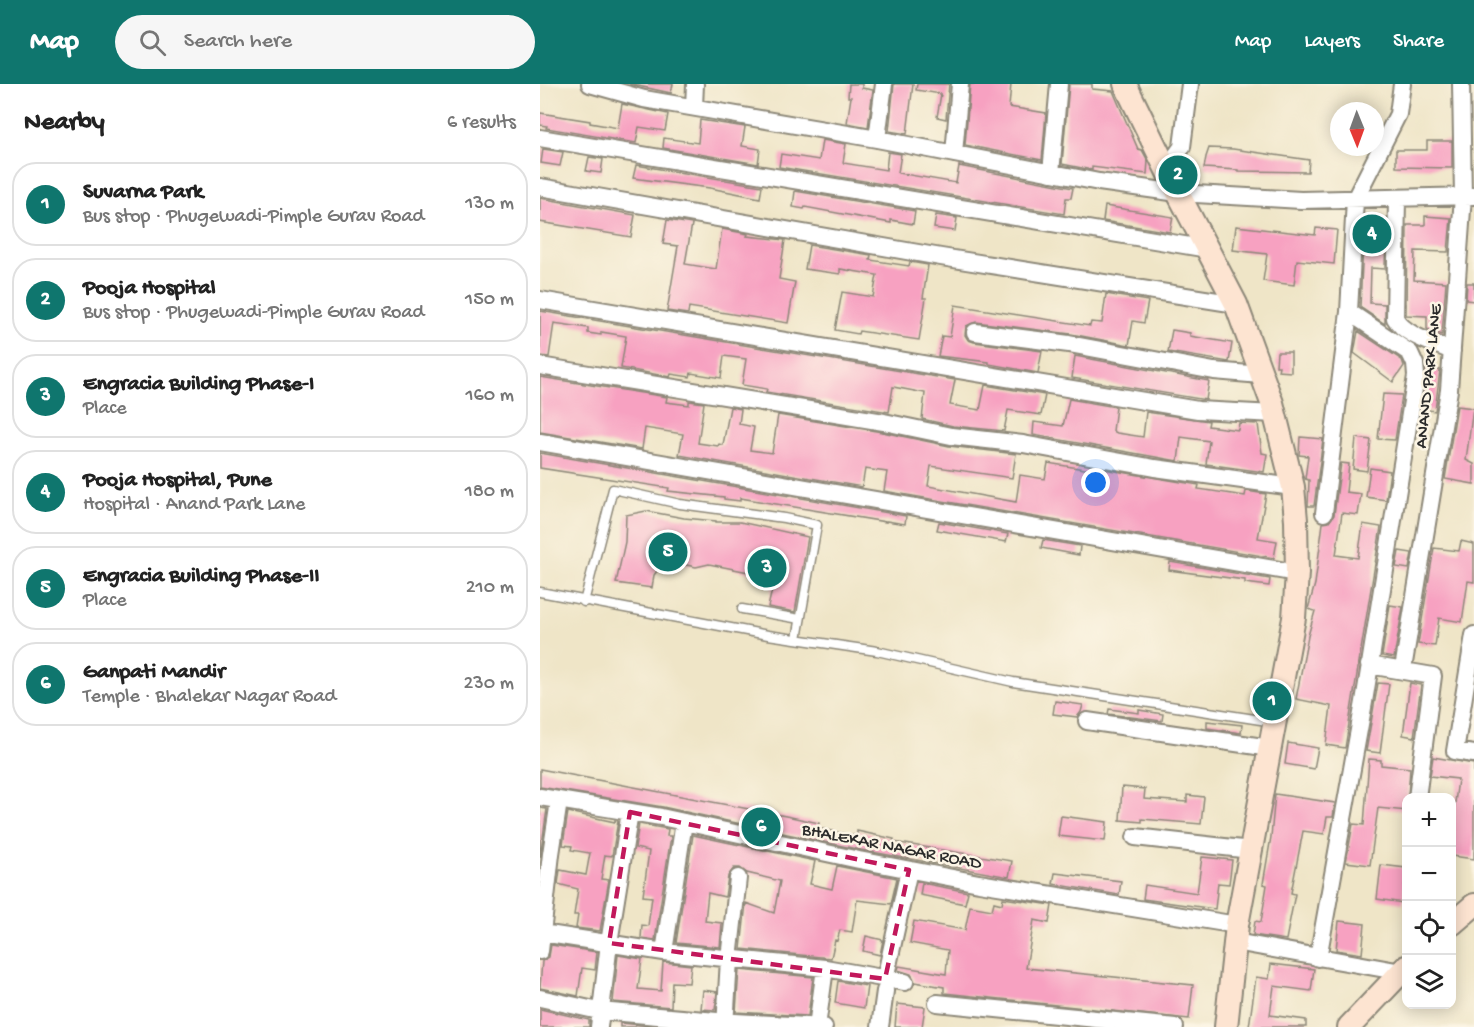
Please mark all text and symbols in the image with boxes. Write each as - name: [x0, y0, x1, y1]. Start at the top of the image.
- search box: [115, 15, 535, 69]
- text: Map: [30, 26, 79, 59]
- icon: search: [136, 26, 169, 59]
- text: Search here: [184, 29, 292, 55]
- text: Map: [1235, 30, 1271, 55]
- text: Layers: [1304, 30, 1360, 55]
- text: Share: [1393, 30, 1444, 55]
- north arrow: [1330, 102, 1384, 156]
- text: Nearby: [24, 108, 105, 139]
- text: 6 results: [447, 112, 516, 135]
- pin: 2: [1158, 152, 1198, 197]
- text: Suvarna Park: [83, 180, 203, 206]
- text: 1: [41, 193, 50, 216]
- text: 130 m: [465, 193, 514, 216]
- text: Bus stop · Phugewadi-Pimple Gurav Road: [83, 206, 424, 229]
- pin: 4: [1352, 212, 1392, 256]
- text: Pooja Hospital: [83, 276, 216, 302]
- text: 2: [41, 289, 50, 312]
- text: 150 m: [465, 289, 514, 312]
- text: Bus stop · Phugewadi-Pimple Gurav Road: [83, 302, 424, 325]
- street label: ANAND PARK LANE: [1411, 302, 1448, 450]
- text: Engracia Building Phase-I: [83, 372, 314, 398]
- text: 3: [40, 385, 51, 408]
- text: 160 m: [465, 385, 514, 408]
- text: Place: [83, 398, 127, 421]
- text: Pooja Hospital, Pune: [83, 468, 272, 494]
- your location: [1081, 468, 1110, 497]
- text: 4: [41, 481, 50, 504]
- text: 180 m: [465, 481, 514, 504]
- text: Hospital · Anand Park Lane: [83, 494, 305, 517]
- pin: 5: [648, 530, 688, 574]
- pin: 3: [748, 546, 786, 590]
- text: Engracia Building Phase-II: [83, 564, 319, 590]
- text: 5: [40, 577, 51, 600]
- text: 210 m: [466, 577, 514, 600]
- text: Place: [83, 590, 127, 613]
- text: Ganpati Mandir: [83, 660, 225, 686]
- text: 6: [40, 673, 51, 696]
- text: 230 m: [464, 673, 514, 696]
- pin: 1: [1252, 678, 1292, 724]
- text: Temple · Bhalekar Nagar Road: [83, 686, 336, 709]
- map controls: [1402, 793, 1456, 1009]
- button: +: [1402, 793, 1456, 847]
- pin: 6: [742, 804, 780, 850]
- street label: BHALEKAR NAGAR ROAD: [799, 820, 983, 875]
- button: −: [1402, 847, 1456, 901]
- button: locate: [1402, 901, 1456, 955]
- button: layers: [1402, 955, 1456, 1009]

